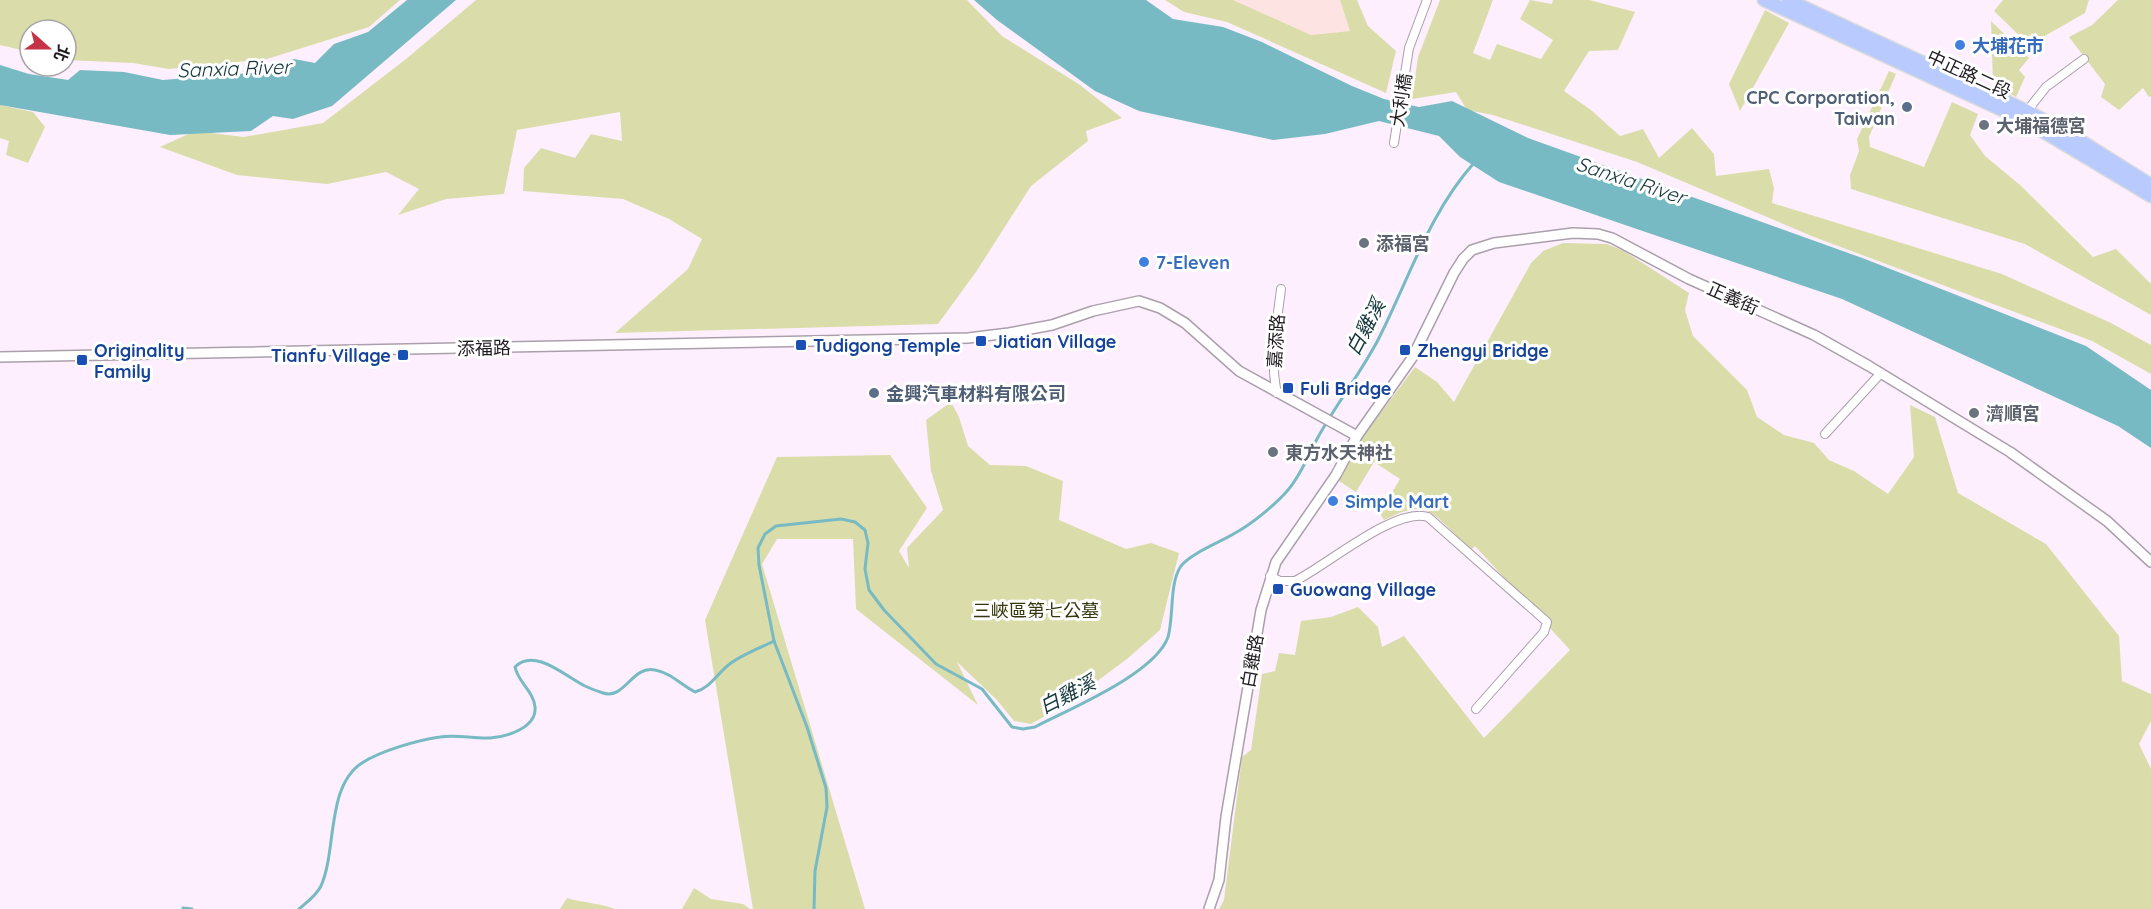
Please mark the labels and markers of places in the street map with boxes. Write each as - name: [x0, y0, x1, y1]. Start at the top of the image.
- place label: 大埔花市: [1972, 34, 2044, 57]
- marker: 大埔花市: [1953, 38, 1967, 52]
- place label: CPC Corporation, Taiwan: [1746, 86, 1895, 130]
- marker: CPC Corporation, Taiwan: [1900, 100, 1914, 114]
- place label: 大埔福德宮: [1996, 114, 2086, 137]
- marker: 大埔福德宮: [1977, 118, 1991, 132]
- place label: 添福宮: [1376, 232, 1430, 255]
- marker: 添福宮: [1357, 236, 1371, 250]
- place label: 7-Eleven: [1156, 251, 1230, 274]
- marker: 7-Eleven: [1137, 255, 1151, 269]
- place label: Jiatian Village: [993, 330, 1116, 353]
- place label: Tudigong Temple: [813, 334, 961, 357]
- marker: Jiatian Village: [974, 334, 988, 348]
- marker: Tudigong Temple: [794, 338, 808, 352]
- place label: Originality Family: [94, 339, 185, 383]
- place label: Zhengyi Bridge: [1417, 339, 1549, 362]
- marker: Zhengyi Bridge: [1398, 343, 1412, 357]
- place label: Tianfu Village: [271, 344, 391, 367]
- marker: Tianfu Village: [396, 348, 410, 362]
- marker: Originality Family: [75, 353, 89, 367]
- place label: Fuli Bridge: [1300, 377, 1391, 400]
- marker: Fuli Bridge: [1281, 381, 1295, 395]
- place label: 金興汽車材料有限公司: [886, 382, 1066, 405]
- marker: 金興汽車材料有限公司: [867, 386, 881, 400]
- place label: 濟順宮: [1986, 402, 2040, 425]
- marker: 濟順宮: [1967, 406, 1981, 420]
- place label: 東方水天神社: [1285, 441, 1393, 464]
- marker: 東方水天神社: [1266, 445, 1280, 459]
- place label: Simple Mart: [1345, 490, 1449, 513]
- marker: Simple Mart: [1326, 494, 1340, 508]
- place label: Guowang Village: [1290, 578, 1436, 601]
- marker: Guowang Village: [1271, 582, 1285, 596]

